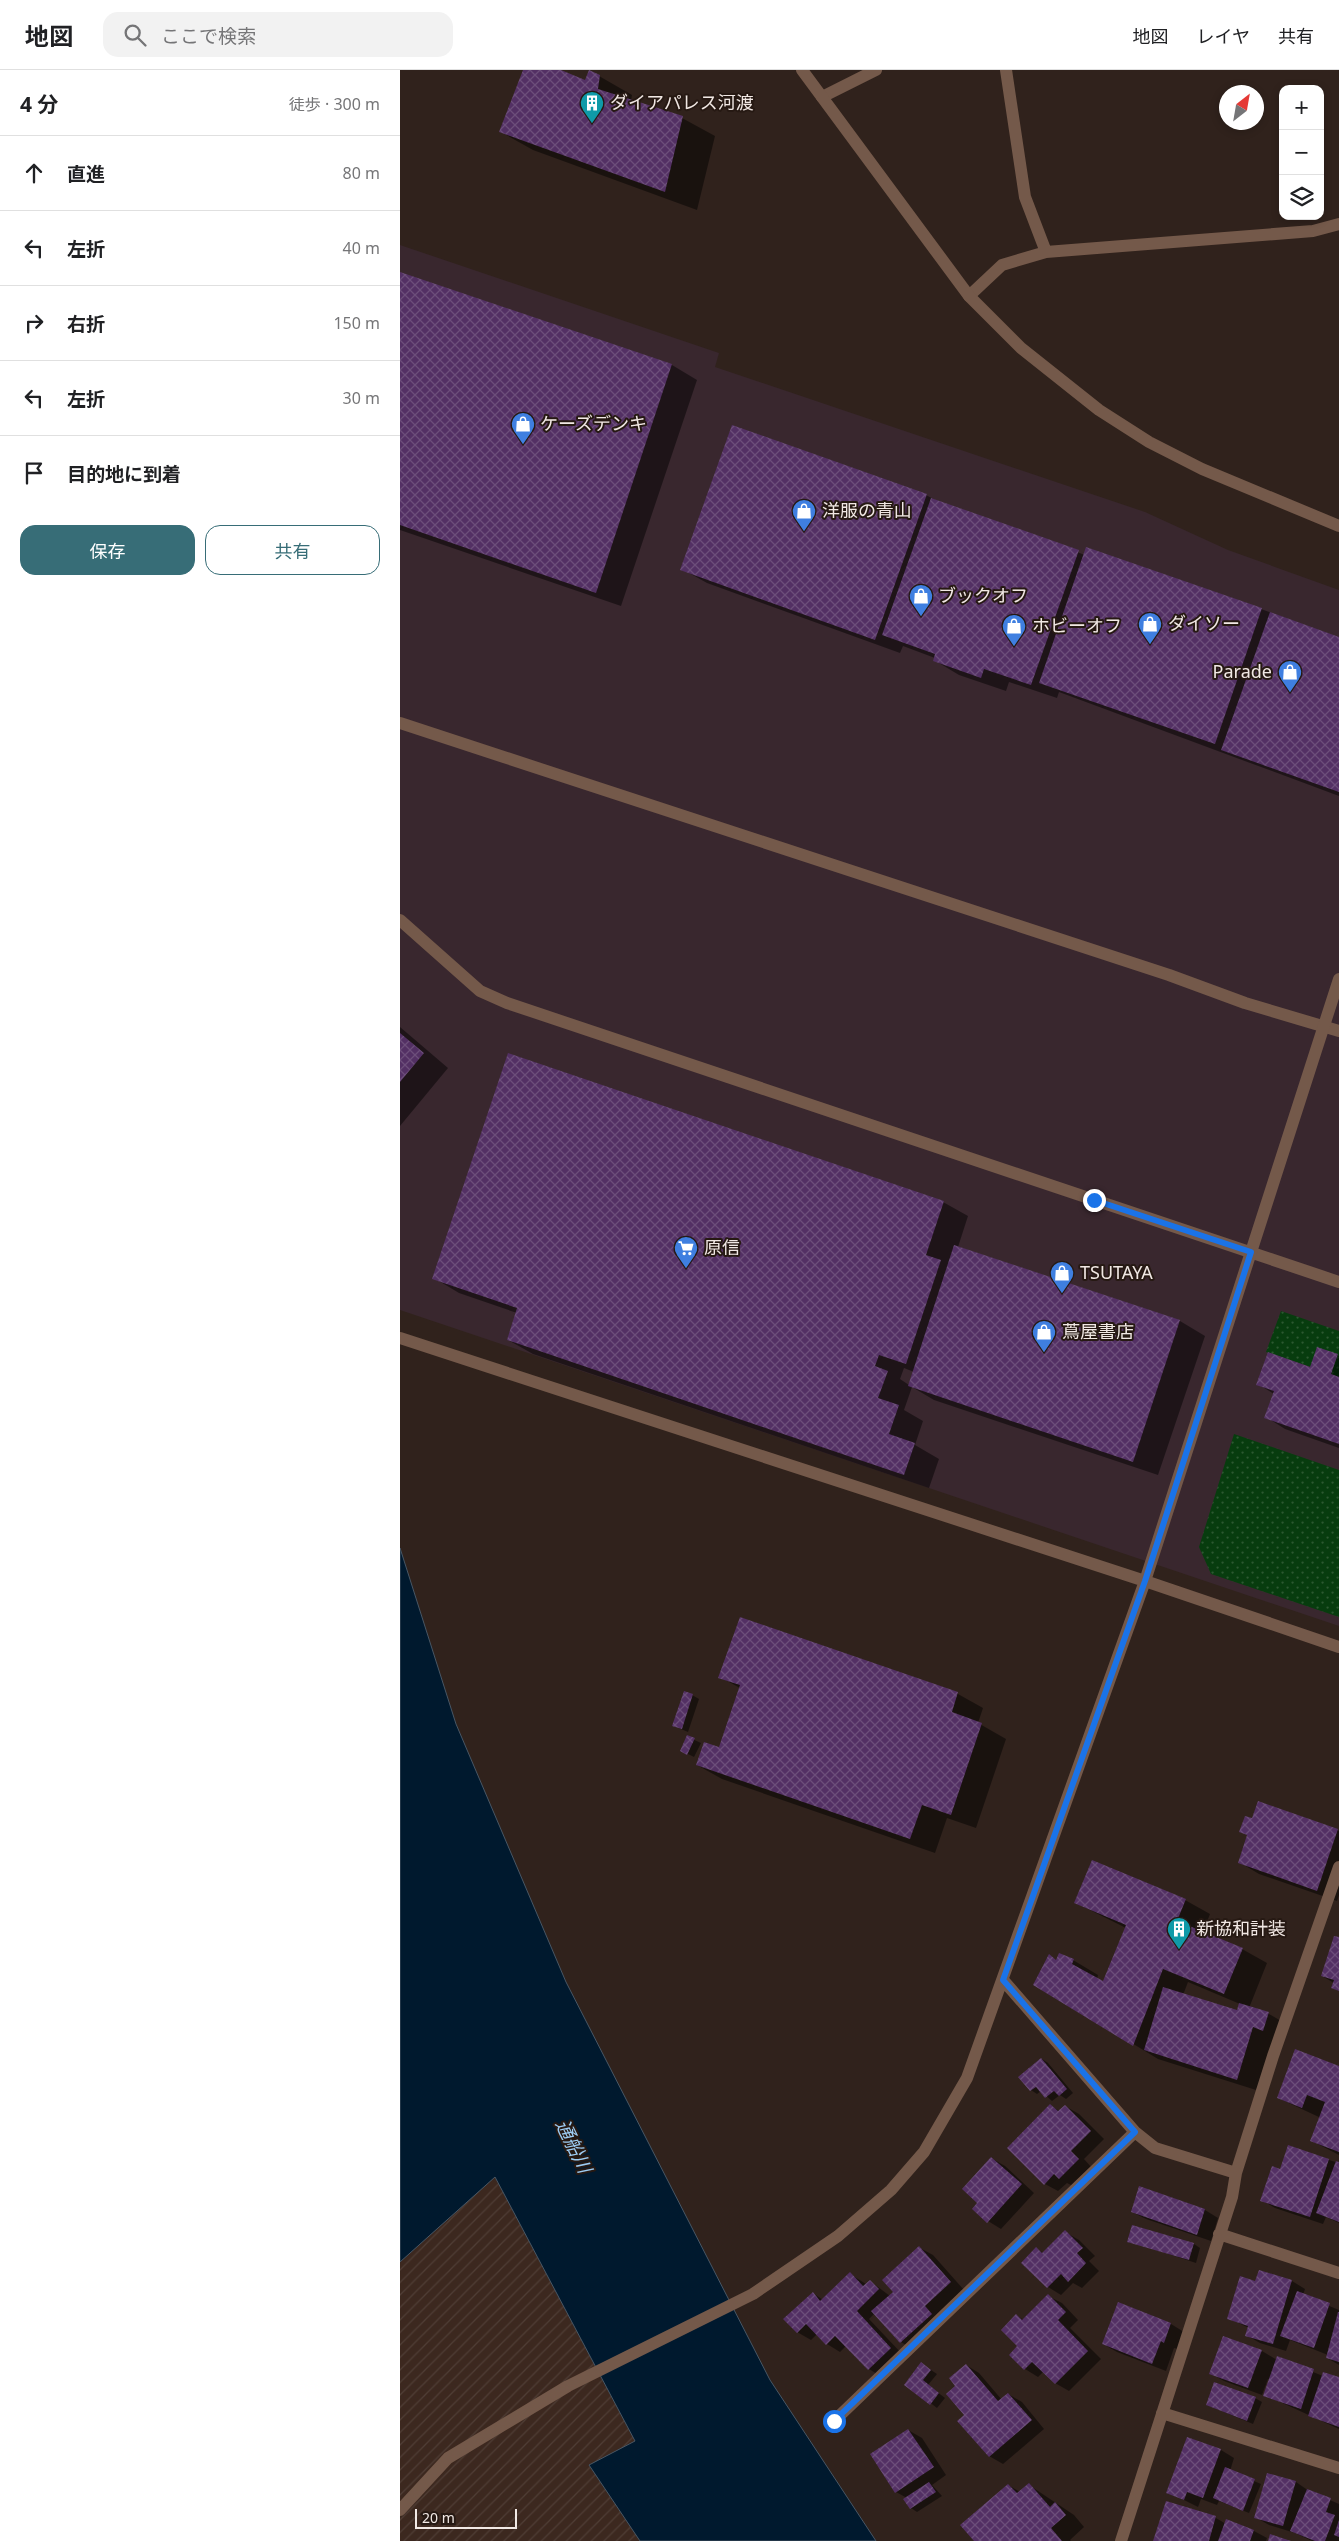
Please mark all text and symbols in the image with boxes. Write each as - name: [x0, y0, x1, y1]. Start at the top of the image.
- search box: [103, 12, 453, 57]
- text: 地図: [25, 19, 73, 52]
- icon: search: [121, 21, 149, 49]
- text: ここで検索: [161, 23, 256, 49]
- text: 地図: [1133, 24, 1169, 48]
- text: レイヤ: [1197, 24, 1250, 48]
- text: 共有: [1278, 24, 1314, 48]
- north arrow: [1219, 85, 1264, 130]
- map controls: [1279, 85, 1324, 220]
- button: +: [1279, 85, 1324, 130]
- text: 4 分: [20, 90, 58, 118]
- building icon: ダイアパレス河渡: [579, 90, 605, 124]
- place label: ダイアパレス河渡: [610, 90, 754, 114]
- text: 徒歩 · 300 m: [289, 93, 380, 115]
- button: −: [1279, 130, 1324, 175]
- icon: ahead: [20, 159, 48, 187]
- text: 直進: [67, 161, 105, 187]
- text: 80 m: [343, 162, 380, 184]
- button: layers: [1279, 175, 1324, 220]
- icon: left: [20, 234, 48, 262]
- text: 左折: [67, 236, 105, 262]
- text: 40 m: [343, 237, 380, 259]
- icon: right: [20, 309, 48, 337]
- text: 右折: [67, 311, 105, 337]
- text: 150 m: [333, 312, 380, 334]
- icon: left: [20, 384, 48, 412]
- text: 左折: [67, 386, 105, 412]
- text: 30 m: [343, 387, 380, 409]
- shop icon: ケーズデンキ: [510, 411, 536, 445]
- place label: ケーズデンキ: [540, 411, 647, 435]
- icon: arrive: [20, 459, 48, 487]
- text: 目的地に到着: [67, 461, 181, 487]
- shop icon: 洋服の青山: [791, 498, 817, 532]
- place label: 洋服の青山: [822, 498, 912, 522]
- button: 保存: [20, 525, 195, 575]
- button: 共有: [205, 525, 380, 575]
- shop icon: ブックオフ: [908, 583, 934, 617]
- place label: ブックオフ: [938, 583, 1028, 607]
- shop icon: ダイソー: [1137, 611, 1163, 645]
- place label: ダイソー: [1168, 611, 1240, 635]
- shop icon: ホビーオフ: [1001, 613, 1027, 647]
- place label: ホビーオフ: [1032, 613, 1122, 637]
- place label: Parade: [1213, 659, 1272, 683]
- shop icon: Parade: [1277, 659, 1303, 693]
- route end: [1083, 1189, 1106, 1212]
- supermarket icon: 原信: [673, 1235, 699, 1269]
- place label: 原信: [704, 1235, 740, 1259]
- shop icon: TSUTAYA: [1049, 1260, 1075, 1294]
- place label: TSUTAYA: [1080, 1260, 1153, 1284]
- shop icon: 蔦屋書店: [1031, 1319, 1057, 1353]
- place label: 蔦屋書店: [1062, 1319, 1134, 1343]
- building icon: 新協和計装: [1166, 1916, 1192, 1950]
- place label: 新協和計装: [1196, 1916, 1286, 1940]
- water label: 通船川: [550, 2115, 599, 2179]
- route start: [823, 2410, 846, 2433]
- scale bar: [415, 2506, 518, 2529]
- text: 20 m: [422, 2508, 455, 2527]

